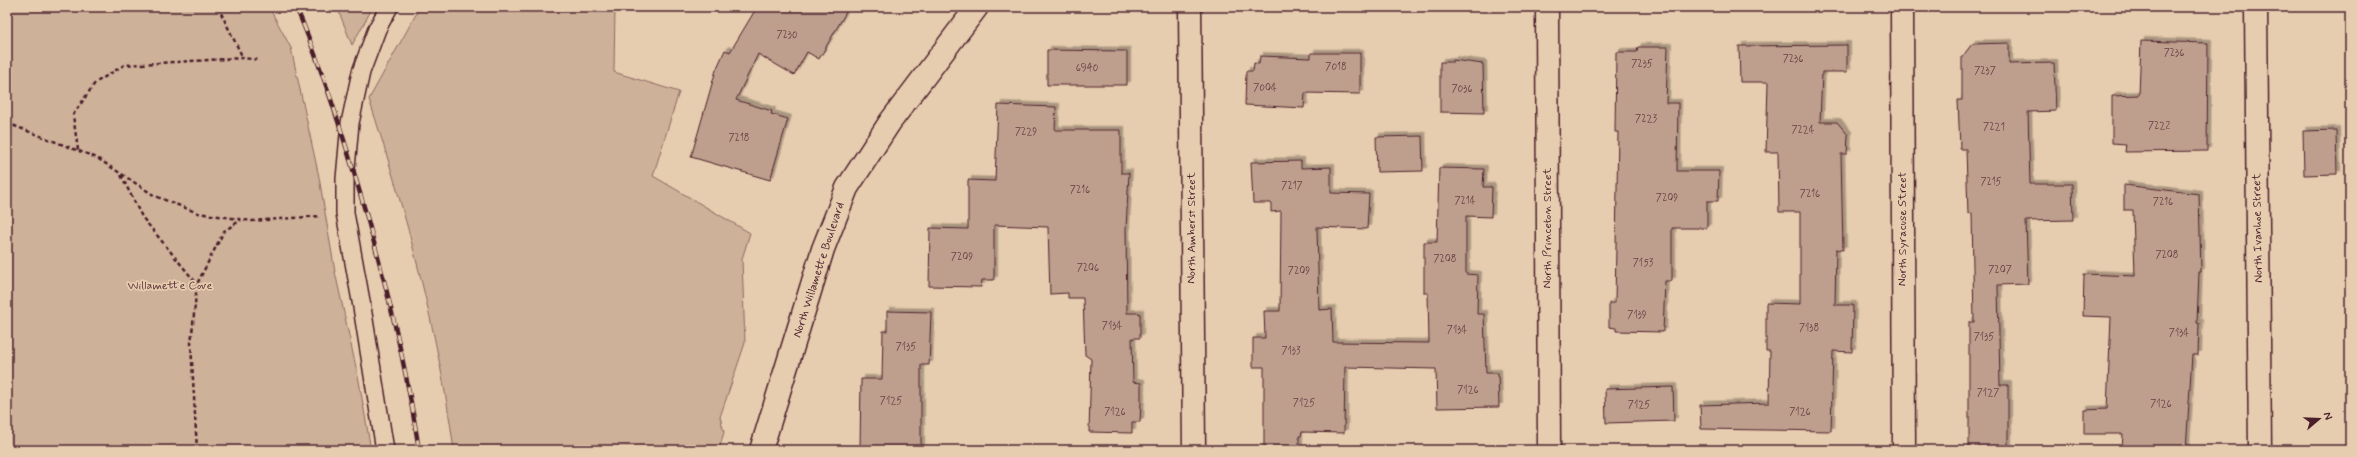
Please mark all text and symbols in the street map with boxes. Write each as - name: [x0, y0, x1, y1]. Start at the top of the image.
- house number: 7230: [776, 29, 798, 42]
- house number: 7236: [2164, 47, 2184, 60]
- house number: 7236: [1783, 53, 1803, 66]
- house number: 7235: [1631, 58, 1653, 71]
- house number: 7018: [1325, 61, 1347, 74]
- house number: 6940: [1076, 62, 1099, 75]
- house number: 7237: [1974, 65, 1996, 78]
- house number: 7004: [1253, 82, 1277, 95]
- house number: 7036: [1452, 83, 1473, 96]
- house number: 7223: [1635, 113, 1657, 126]
- house number: 7222: [2148, 120, 2170, 133]
- house number: 7221: [1983, 121, 2005, 134]
- house number: 7224: [1791, 124, 1815, 137]
- house number: 7229: [1015, 126, 1037, 139]
- house number: 7218: [729, 132, 749, 145]
- street label: North Princeton Street: [1540, 168, 1556, 288]
- street label: North Syracuse Street: [1895, 171, 1911, 286]
- street label: North Amherst Street: [1184, 172, 1200, 284]
- street label: North Ivanhoe Street: [2249, 173, 2267, 283]
- house number: 7215: [1980, 176, 2002, 189]
- house number: 7217: [1281, 180, 1303, 193]
- house number: 7216: [1070, 184, 1090, 197]
- house number: 7216: [1800, 188, 1820, 201]
- house number: 7209: [1656, 192, 1678, 205]
- house number: 7214: [1454, 195, 1476, 208]
- house number: 7216: [2153, 196, 2173, 209]
- street label: North Willamette Boulevard: [789, 200, 849, 340]
- house number: 7208: [2156, 249, 2179, 262]
- house number: 7209: [951, 251, 973, 264]
- house number: 7208: [1434, 253, 1457, 266]
- house number: 7153: [1633, 257, 1654, 270]
- house number: 7206: [1077, 262, 1099, 275]
- house number: 7207: [1988, 264, 2012, 277]
- house number: 7209: [1288, 265, 1310, 278]
- park label: Willamette Cove: [128, 278, 212, 294]
- house number: 7139: [1627, 309, 1647, 322]
- house number: 7134: [1102, 320, 1122, 333]
- house number: 7138: [1799, 322, 1819, 335]
- house number: 7134: [1447, 324, 1467, 337]
- house number: 7134: [2169, 327, 2189, 340]
- house number: 7135: [1974, 331, 1994, 344]
- house number: 7135: [896, 341, 916, 354]
- house number: 7133: [1282, 345, 1301, 358]
- house number: 7126: [1457, 384, 1479, 397]
- house number: 7127: [1977, 387, 1999, 400]
- house number: 7125: [880, 395, 902, 408]
- house number: 7125: [1293, 397, 1315, 410]
- house number: 7126: [2150, 398, 2172, 411]
- house number: 7125: [1628, 399, 1650, 412]
- north arrow: [2299, 399, 2339, 439]
- house number: 7126: [1104, 406, 1126, 419]
- house number: 7126: [1789, 406, 1811, 419]
- text: N: [2320, 410, 2335, 422]

